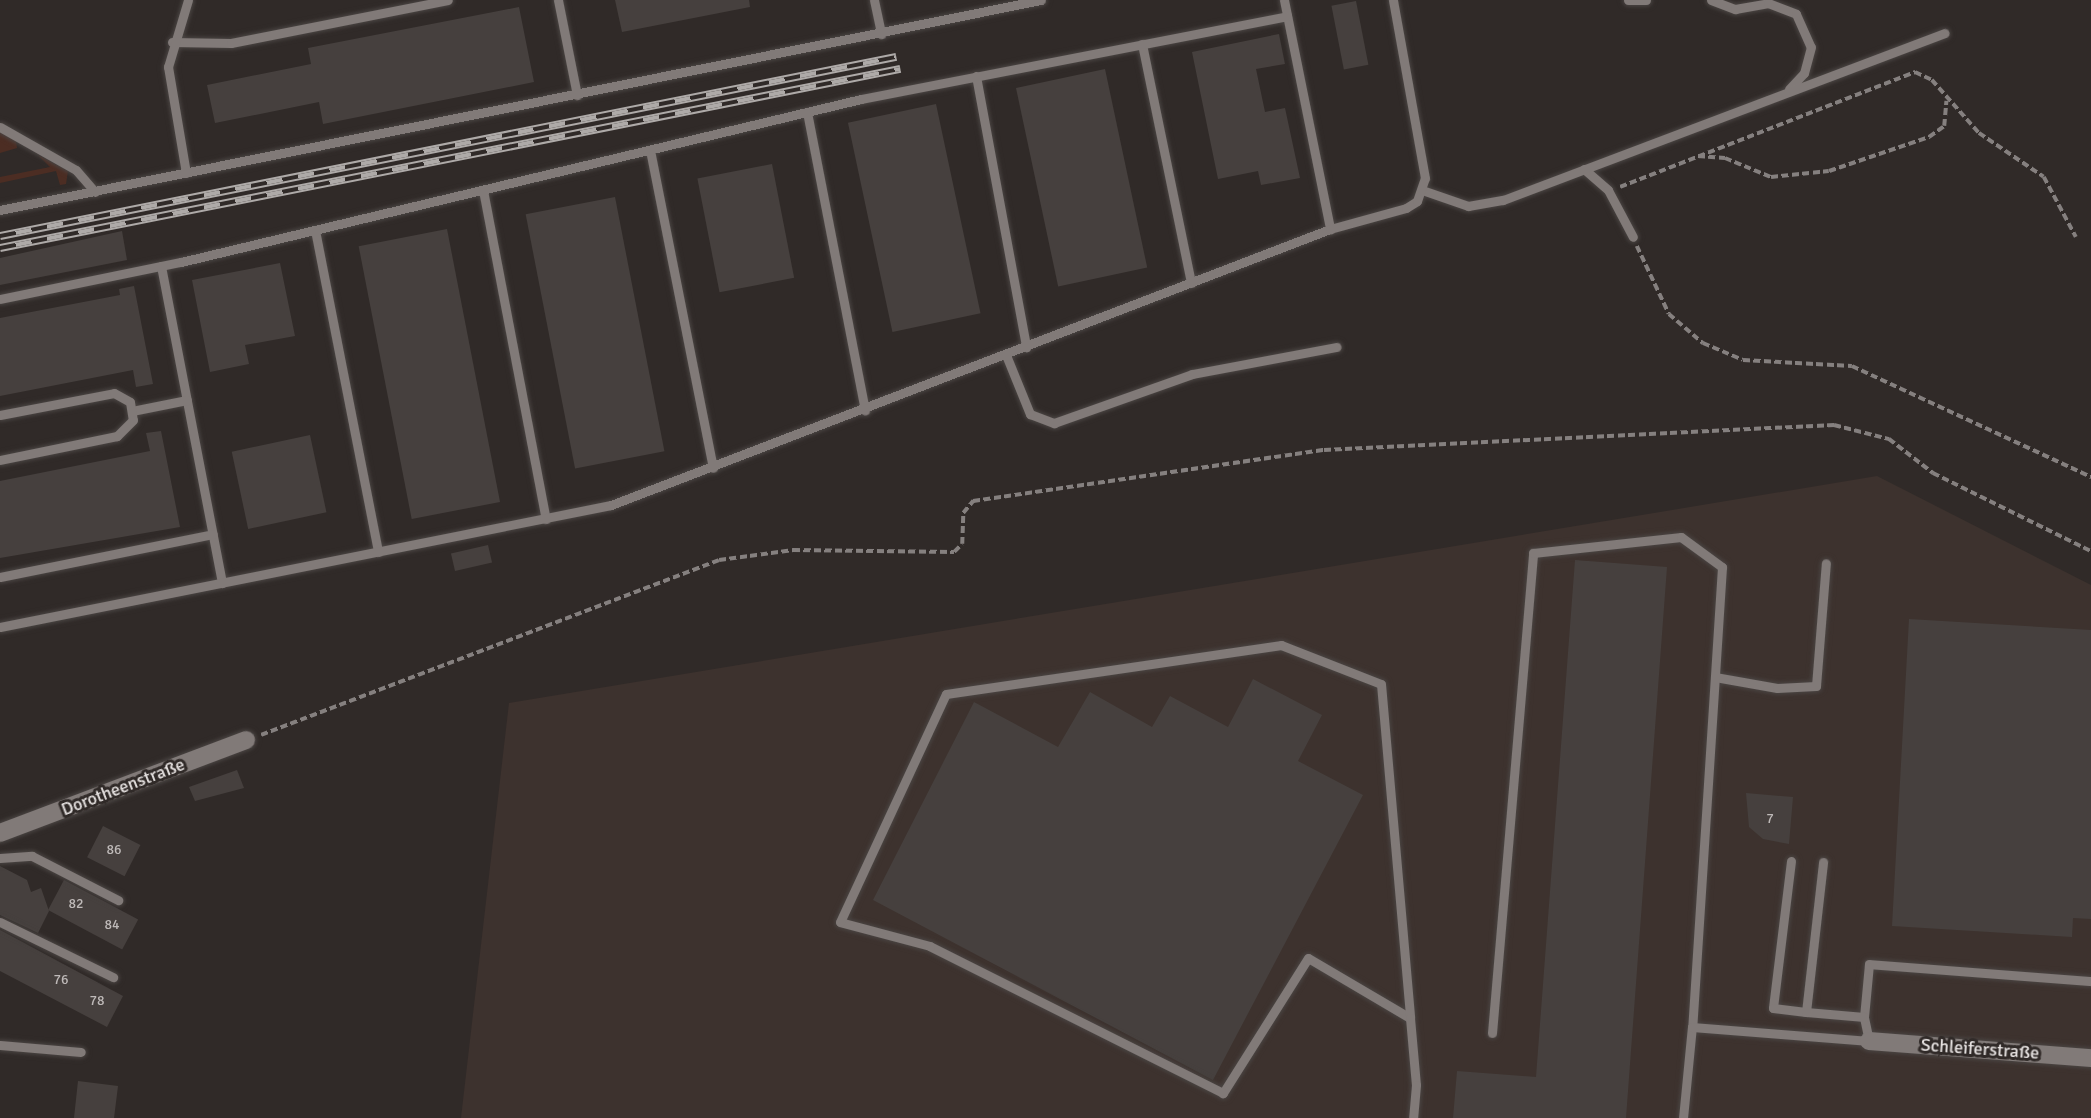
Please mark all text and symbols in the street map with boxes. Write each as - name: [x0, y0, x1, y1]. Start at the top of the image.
- street label: Dorotheenstraße: [58, 754, 188, 820]
- house number: 7: [1766, 811, 1774, 827]
- house number: 86: [106, 842, 122, 858]
- house number: 82: [68, 896, 84, 912]
- house number: 84: [104, 917, 120, 933]
- house number: 76: [53, 972, 69, 988]
- house number: 78: [89, 993, 105, 1009]
- street label: Schleiferstraße: [1920, 1034, 2040, 1064]

